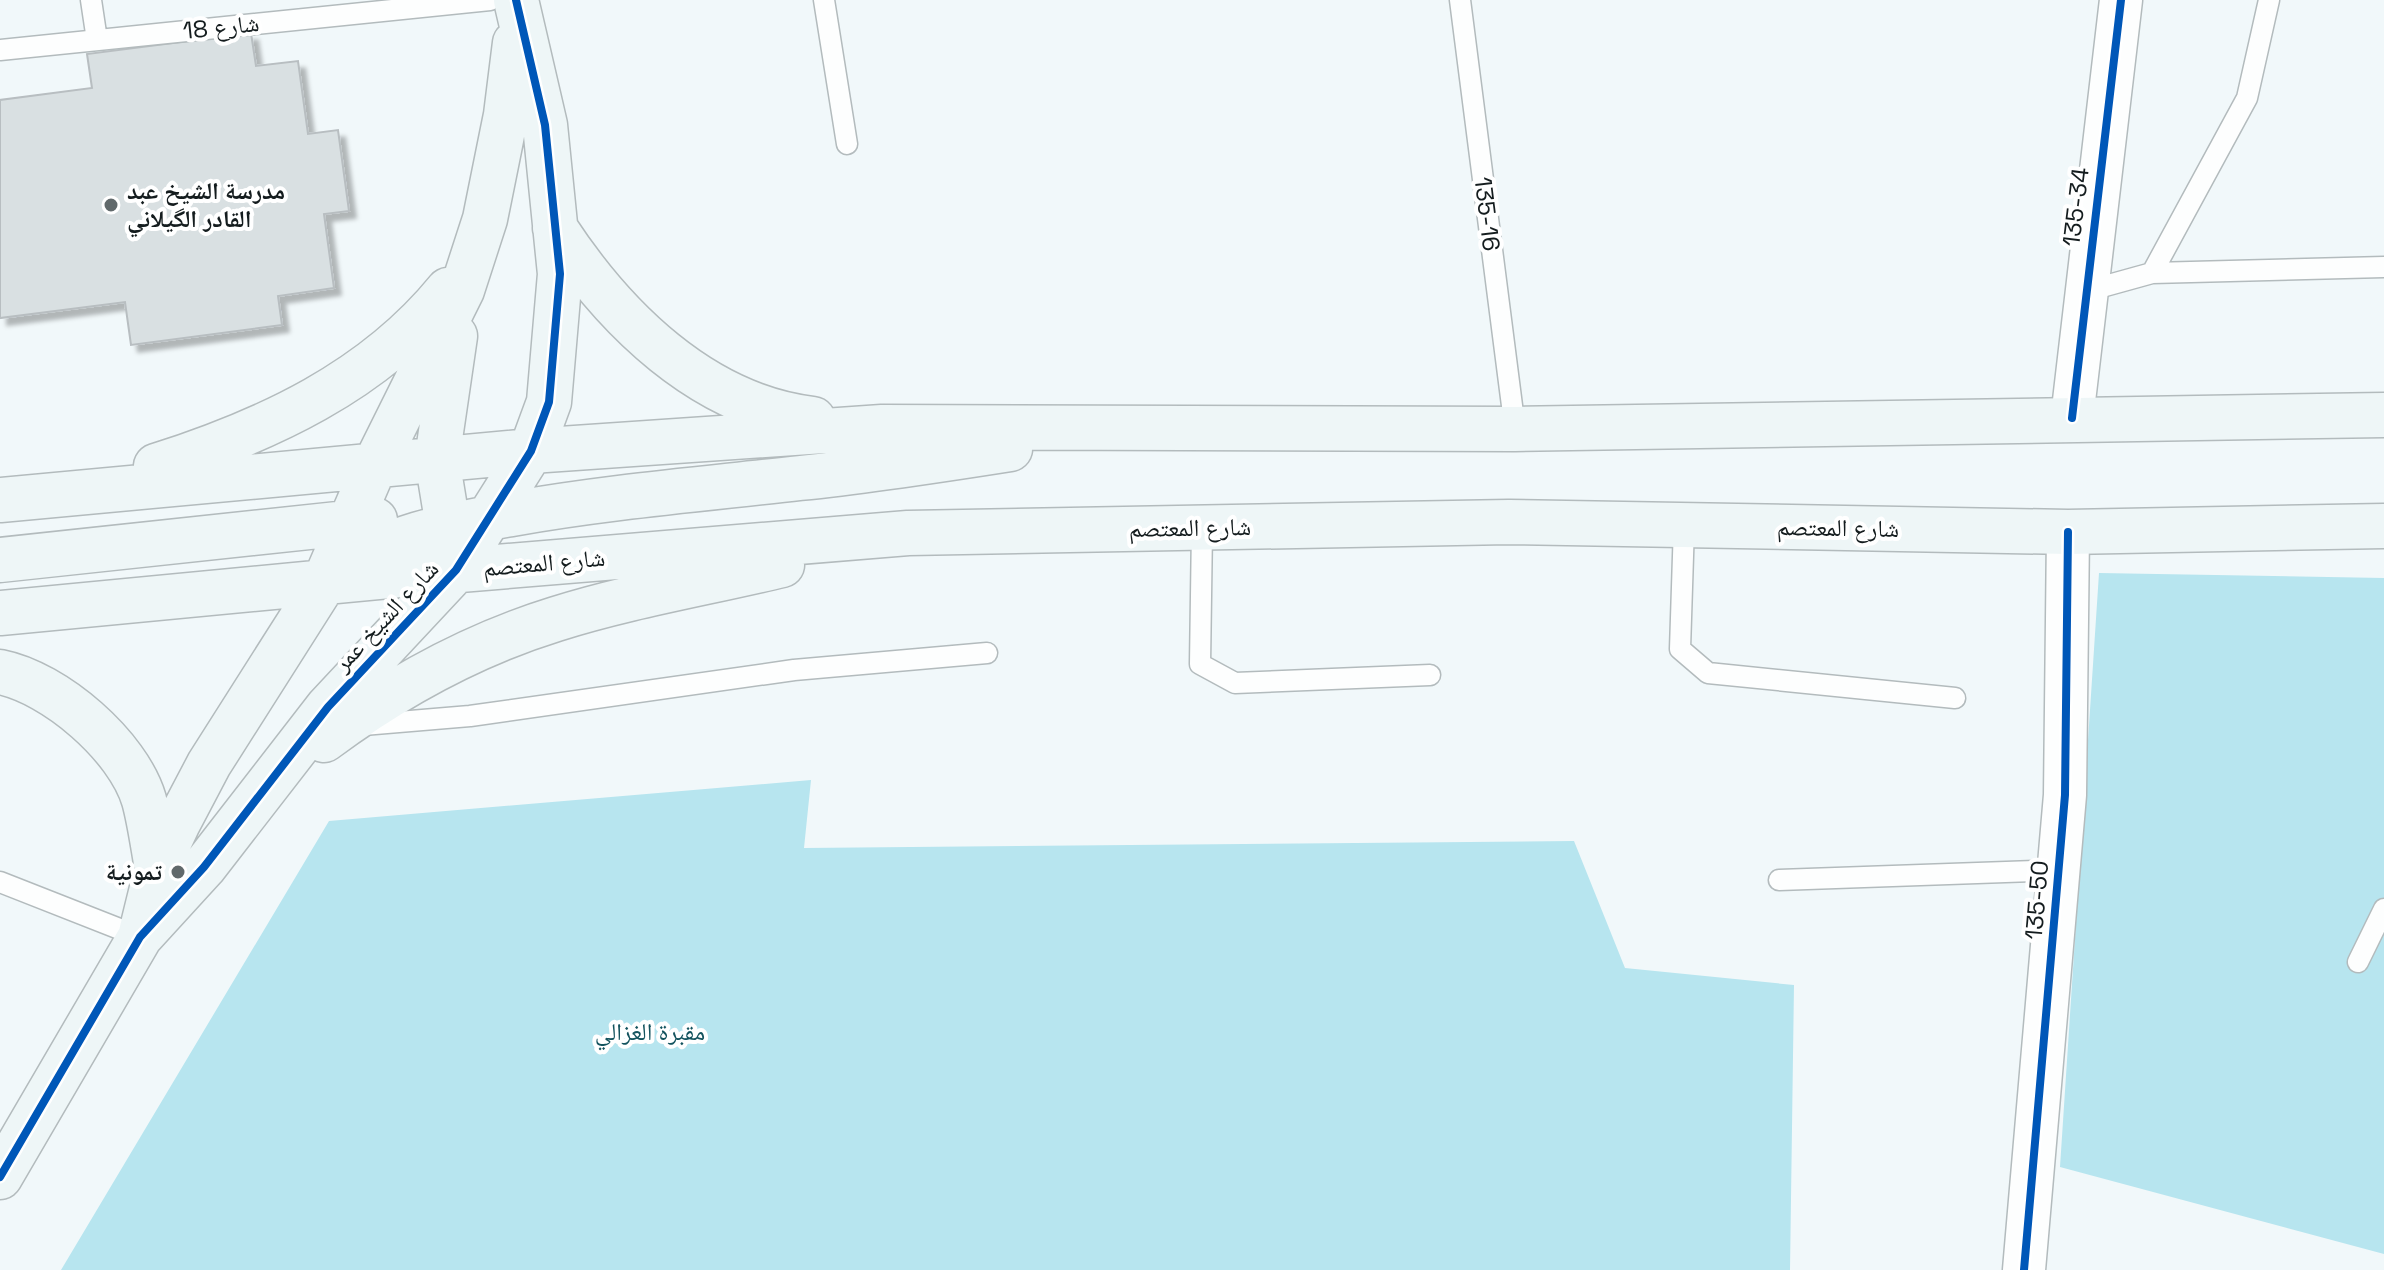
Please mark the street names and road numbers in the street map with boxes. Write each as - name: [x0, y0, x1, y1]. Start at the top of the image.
- street label: شارع 18: [181, 7, 261, 46]
- street label: 135-34: [2055, 166, 2096, 248]
- street label: 135-16: [1468, 175, 1507, 253]
- street label: شارع المعتصم: [1129, 511, 1251, 545]
- street label: شارع المعتصم: [1777, 511, 1899, 545]
- street label: شارع المعتصم: [482, 542, 606, 584]
- street label: شارع الشيخ عمر: [326, 554, 445, 679]
- street label: 135-50: [2018, 859, 2055, 941]

